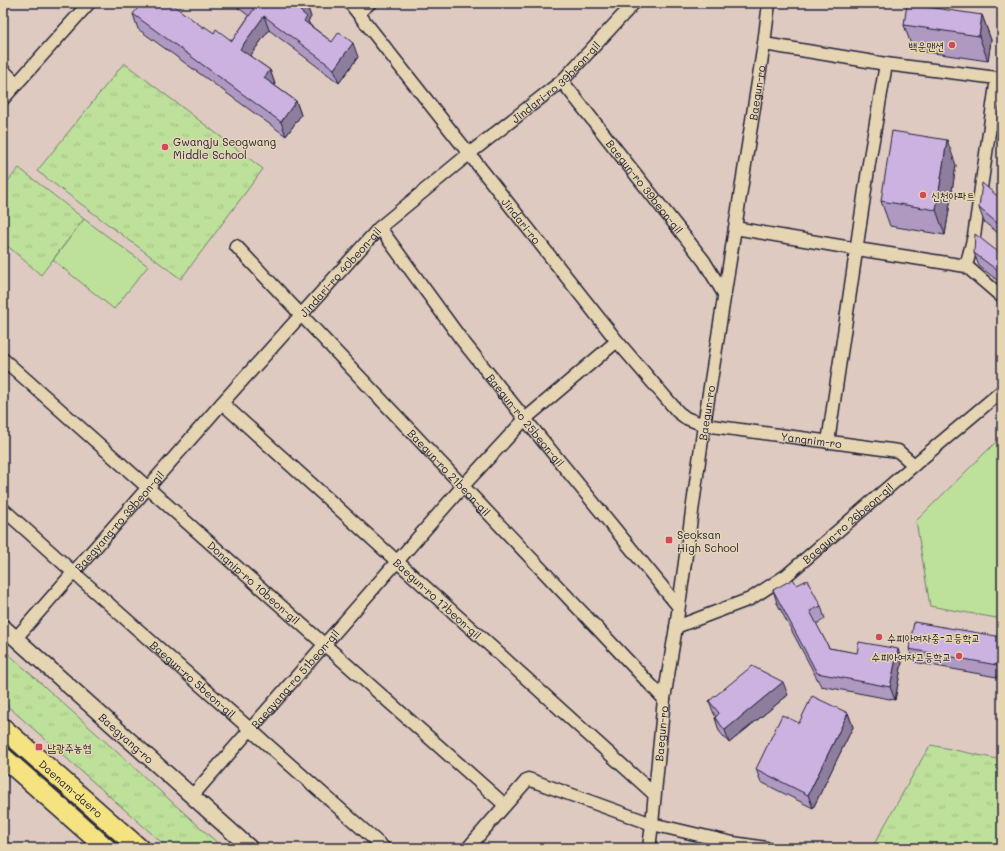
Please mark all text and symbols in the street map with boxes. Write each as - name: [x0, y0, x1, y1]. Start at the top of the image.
- street label: Jindari-ro 39beon-gil: [508, 38, 603, 126]
- place label: 백운맨션: [909, 38, 944, 53]
- marker: 백운맨션: [947, 40, 957, 50]
- street label: Baegun-ro: [745, 64, 768, 121]
- place label: Gwangju Seogwang Middle School: [173, 134, 276, 162]
- street label: Baegun-ro 39beon-gil: [603, 136, 687, 236]
- marker: Gwangju Seogwang Middle School: [160, 142, 170, 152]
- place label: 신천아파트: [931, 188, 975, 203]
- marker: 신천아파트: [918, 190, 928, 200]
- street label: Jindari-ro: [499, 194, 545, 247]
- street label: Jindari-ro 40beon-gil: [296, 224, 384, 320]
- street label: Baegun-ro 25beon-gil: [484, 370, 568, 469]
- street label: Baegun-ro: [694, 384, 718, 441]
- street label: Baegun-ro 21beon-gil: [405, 425, 494, 519]
- street label: Yangnim-ro: [780, 428, 843, 451]
- street label: Baegyang-ro 39beon-gil: [71, 467, 167, 574]
- street label: Baegun-ro 26beon-gil: [799, 479, 896, 566]
- place label: Seoksan High School: [677, 527, 739, 555]
- marker: Seoksan High School: [664, 535, 674, 545]
- street label: Dongnip-ro 10beon-gil: [205, 537, 303, 627]
- street label: Baegun-ro 17beon-gil: [390, 554, 485, 642]
- street label: Baegyang-ro 51beon-gil: [247, 626, 342, 731]
- place label: 수피아여자중-고등학교: [887, 630, 980, 645]
- marker: 수피아여자중-고등학교: [874, 632, 884, 642]
- street label: Baegun-ro 5beon-gil: [147, 637, 239, 721]
- place label: 수피아여자고등학교: [871, 649, 951, 664]
- marker: 수피아여자고등학교: [954, 651, 964, 661]
- street label: Baegun-ro: [651, 705, 671, 762]
- street label: Baegyang-ro: [96, 709, 158, 767]
- place label: 남광주농협: [47, 740, 91, 755]
- marker: 남광주농협: [34, 742, 44, 752]
- street label: Daenam-daero: [36, 756, 107, 821]

